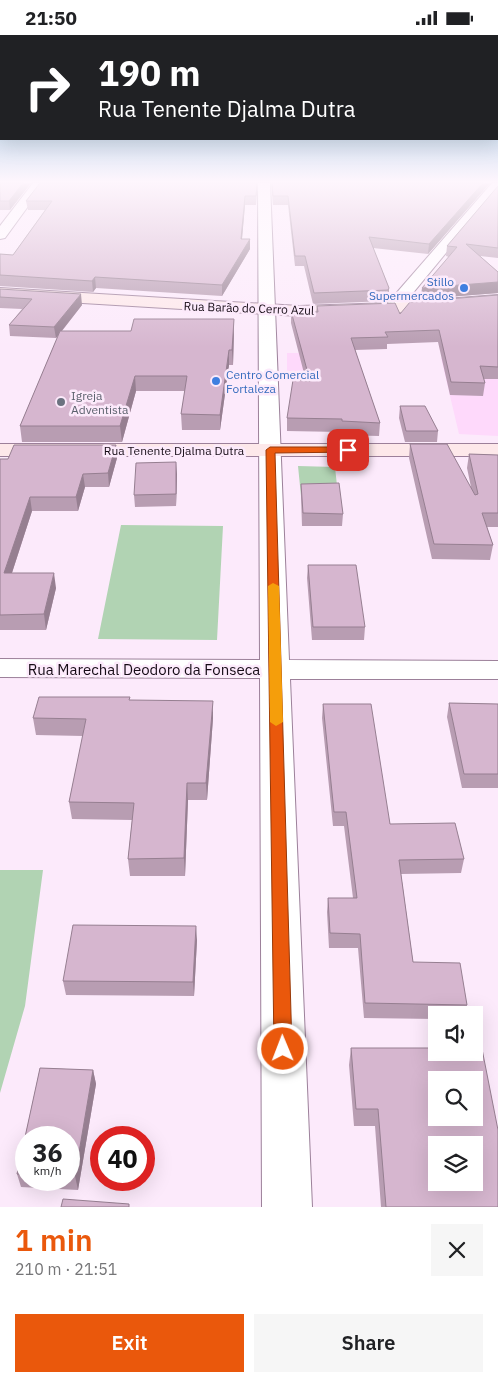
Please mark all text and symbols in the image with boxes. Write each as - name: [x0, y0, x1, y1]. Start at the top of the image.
- text: 21:50: [25, 6, 77, 30]
- text: 190 m: [98, 50, 201, 96]
- icon: right: [15, 55, 80, 120]
- text: Rua Tenente Djalma Dutra: [98, 94, 356, 123]
- place label: Stillo Supermercados: [369, 274, 454, 303]
- marker: Stillo Supermercados: [458, 282, 470, 294]
- street label: Rua Barão do Cerro Azul: [183, 298, 315, 318]
- place label: Centro Comercial Fortaleza: [226, 367, 319, 396]
- marker: Centro Comercial Fortaleza: [210, 375, 222, 387]
- place label: Igreja Adventista: [71, 388, 129, 417]
- marker: Igreja Adventista: [55, 396, 67, 408]
- pin: [327, 429, 369, 471]
- icon: arrive: [334, 436, 362, 464]
- street label: Rua Tenente Djalma Dutra: [104, 443, 245, 458]
- street label: Rua Marechal Deodoro da Fonseca: [28, 660, 260, 679]
- map controls: [428, 1006, 483, 1191]
- button: sound: [428, 1006, 483, 1061]
- position arrow: [256, 1022, 308, 1074]
- button: search: [428, 1071, 483, 1126]
- speed limit sign: 40: [90, 1126, 155, 1191]
- text: 36: [32, 1136, 63, 1169]
- button: layers: [428, 1136, 483, 1191]
- text: km/h: [33, 1163, 62, 1178]
- text: 1 min: [15, 1220, 93, 1259]
- button: close: [431, 1224, 483, 1276]
- text: 210 m · 21:51: [15, 1259, 117, 1279]
- button: Exit: [15, 1314, 244, 1372]
- button: Share: [254, 1314, 483, 1372]

